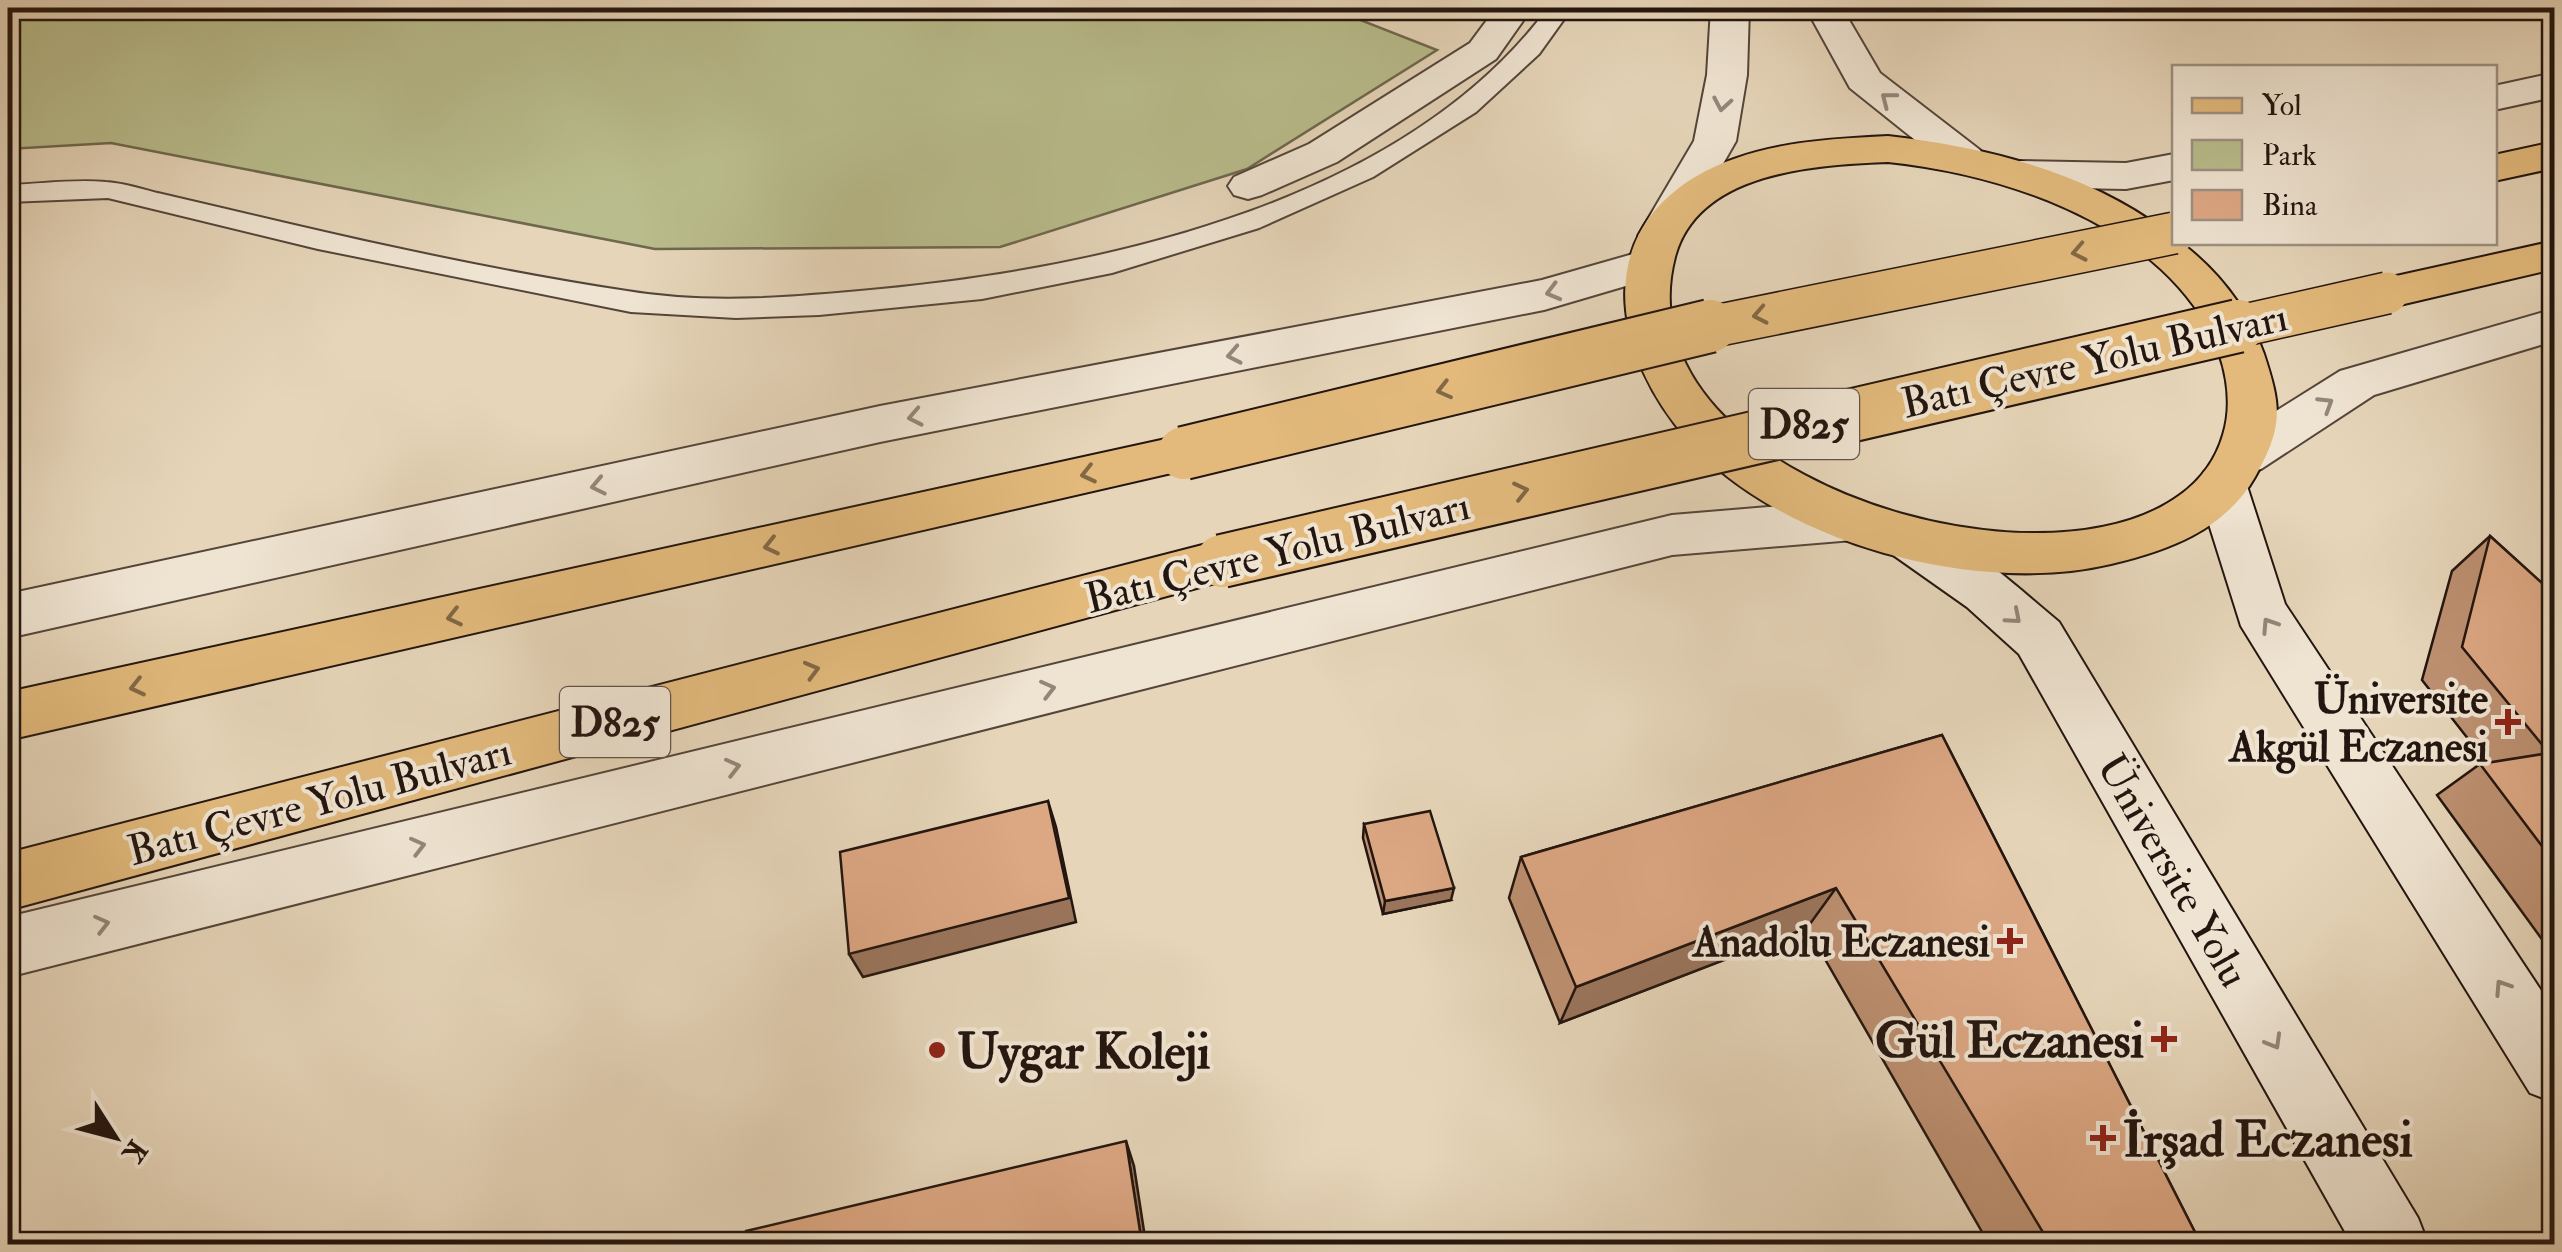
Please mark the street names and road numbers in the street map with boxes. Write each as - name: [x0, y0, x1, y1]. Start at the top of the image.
- street label: Batı Çevre Yolu Bulvarı: [1896, 291, 2293, 431]
- road number: D825: [1749, 389, 1859, 459]
- street label: Batı Çevre Yolu Bulvarı: [1080, 480, 1475, 626]
- road number: D825: [560, 687, 670, 757]
- street label: Batı Çevre Yolu Bulvarı: [122, 726, 517, 878]
- street label: Üniversite Yolu: [2085, 745, 2260, 997]

